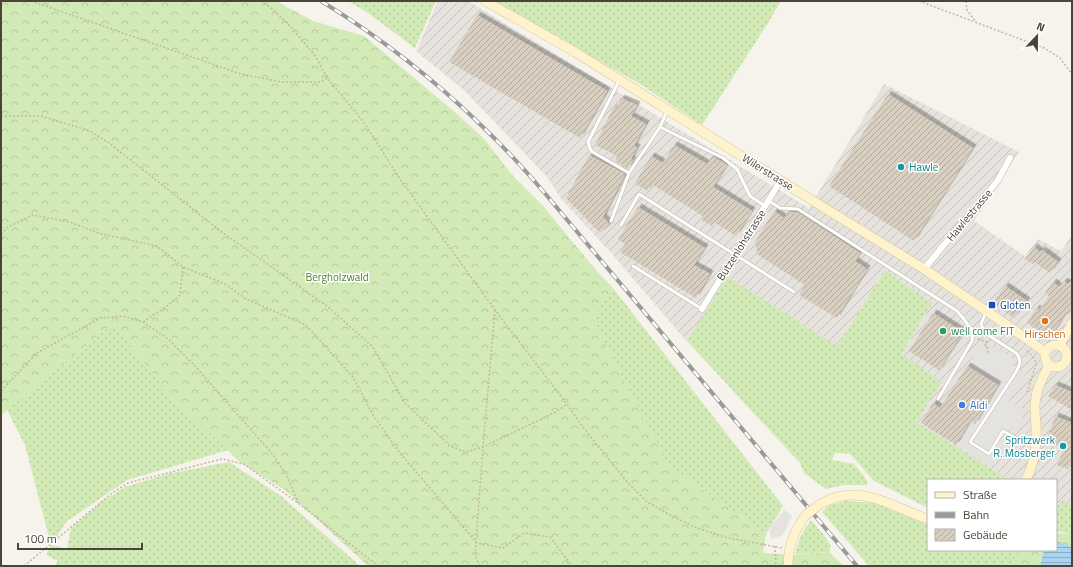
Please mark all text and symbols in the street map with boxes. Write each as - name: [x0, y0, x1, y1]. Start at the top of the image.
- north arrow: [1017, 16, 1057, 56]
- text: N: [1034, 18, 1047, 36]
- street label: Wilerstrasse: [739, 150, 797, 194]
- place label: Hawle: [909, 159, 939, 175]
- marker: Hawle: [896, 162, 906, 172]
- street label: Hawlestrasse: [942, 185, 996, 244]
- street label: Butzenlohstrasse: [713, 206, 770, 284]
- park label: Bergholzwald: [305, 269, 369, 285]
- place label: Gloten: [1000, 297, 1030, 313]
- marker: Gloten: [987, 300, 997, 310]
- marker: Hirschen: [1040, 316, 1050, 326]
- place label: well come FIT: [951, 323, 1015, 339]
- marker: well come FIT: [938, 326, 948, 336]
- place label: Hirschen: [1025, 326, 1066, 342]
- place label: Aldi: [970, 397, 987, 413]
- marker: Aldi: [957, 400, 967, 410]
- place label: Spritzwerk R. Mosberger: [993, 432, 1056, 461]
- marker: Spritzwerk R. Mosberger: [1058, 441, 1068, 451]
- legend: [927, 479, 1057, 551]
- text: Straße: [963, 485, 997, 504]
- text: Bahn: [963, 505, 989, 524]
- scale bar: [18, 525, 142, 551]
- text: Gebäude: [963, 525, 1008, 544]
- text: 100 m: [24, 529, 57, 548]

